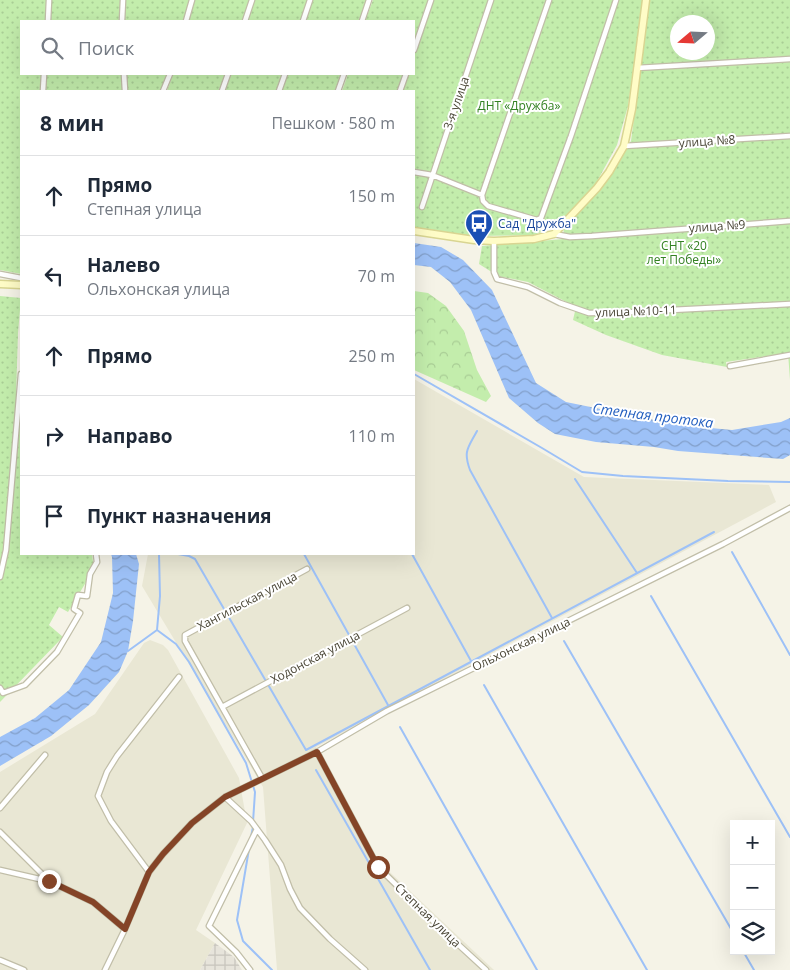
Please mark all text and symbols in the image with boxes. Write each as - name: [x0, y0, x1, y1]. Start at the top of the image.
- north arrow: [670, 15, 715, 60]
- search box: [20, 20, 415, 75]
- icon: search: [38, 34, 66, 62]
- text: Поиск: [78, 35, 134, 61]
- street label: 3-я улица: [439, 74, 473, 132]
- park label: ДНТ «Дружба»: [478, 97, 560, 114]
- text: 8 мин: [40, 109, 104, 137]
- text: Пешком · 580 m: [272, 112, 395, 134]
- street label: улица №8: [678, 131, 736, 151]
- text: Прямо: [87, 172, 152, 198]
- icon: ahead: [40, 182, 68, 210]
- text: 150 m: [349, 185, 395, 207]
- text: Степная улица: [87, 198, 202, 220]
- bus stop icon: Сад "Дружба": [464, 208, 494, 247]
- place label: Сад "Дружба": [498, 215, 576, 232]
- street label: улица №9: [688, 216, 746, 236]
- park label: СНТ «20 лет Победы»: [647, 237, 721, 268]
- text: Налево: [87, 252, 160, 278]
- icon: left: [40, 262, 68, 290]
- text: 70 m: [358, 265, 395, 287]
- text: Ольхонская улица: [87, 278, 230, 300]
- street label: улица №10-11: [595, 301, 677, 321]
- icon: ahead: [40, 342, 68, 370]
- text: Прямо: [87, 343, 152, 369]
- text: 250 m: [349, 345, 395, 367]
- water label: Степная протока: [592, 398, 715, 432]
- icon: right: [40, 422, 68, 450]
- text: Направо: [87, 423, 173, 449]
- text: 110 m: [349, 425, 395, 447]
- icon: arrive: [40, 502, 68, 530]
- text: Пункт назначения: [87, 503, 272, 529]
- street label: Хангильская улица: [194, 567, 300, 635]
- street label: Ольхонская улица: [469, 613, 573, 675]
- street label: Ходонская улица: [267, 626, 363, 688]
- map controls: [730, 820, 775, 955]
- button: +: [730, 820, 775, 865]
- route start: [367, 856, 390, 879]
- button: −: [730, 865, 775, 910]
- route end: [38, 870, 61, 893]
- street label: Степная улица: [391, 879, 465, 951]
- button: layers: [730, 910, 775, 955]

